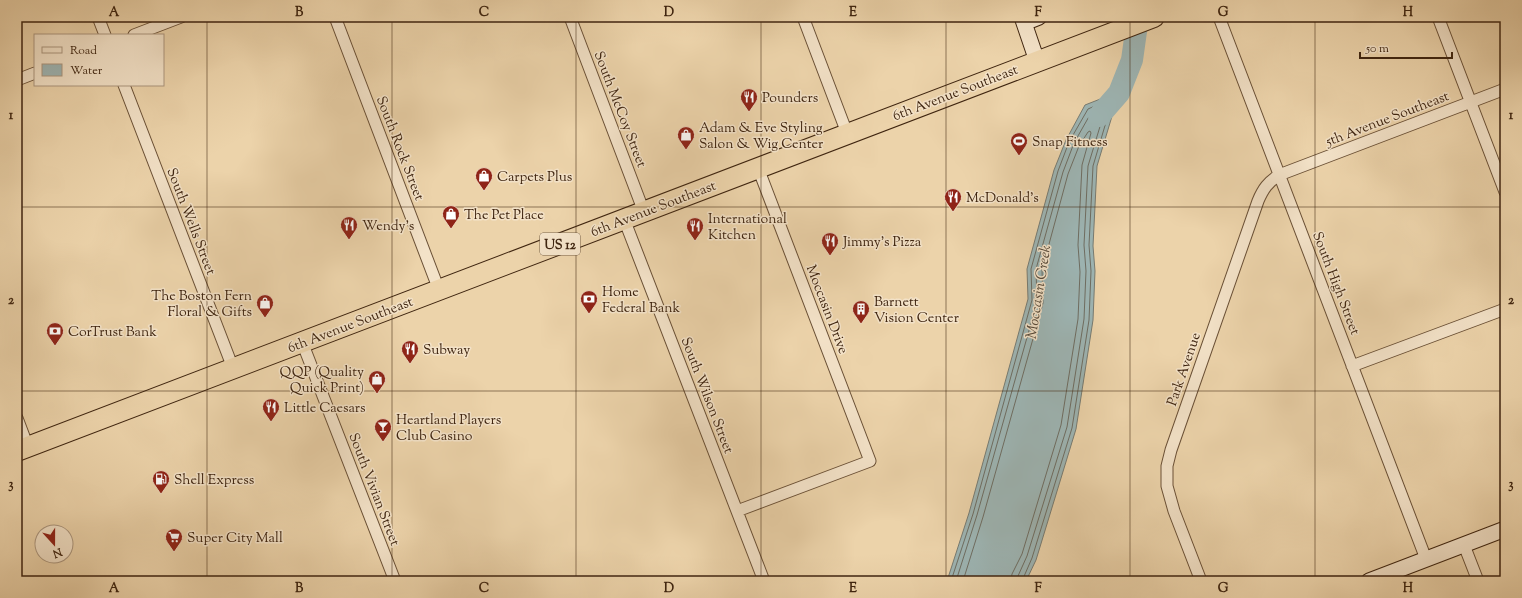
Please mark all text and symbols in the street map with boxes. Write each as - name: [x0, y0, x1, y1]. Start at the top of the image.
- text: A: [109, 4, 120, 22]
- text: B: [295, 4, 304, 22]
- text: C: [479, 4, 489, 22]
- text: D: [664, 4, 674, 22]
- text: E: [849, 4, 857, 22]
- text: F: [1034, 4, 1042, 22]
- text: G: [1218, 4, 1229, 22]
- text: H: [1403, 4, 1414, 22]
- legend: [34, 34, 164, 86]
- scale bar: [1360, 34, 1452, 60]
- text: 50 m: [1365, 40, 1389, 58]
- text: Road: [70, 42, 97, 60]
- street label: South McCoy Street: [588, 49, 651, 171]
- street label: 6th Avenue Southeast: [890, 61, 1021, 127]
- text: Water: [70, 62, 103, 80]
- restaurant icon: Pounders: [739, 87, 759, 112]
- street label: 5th Avenue Southeast: [1322, 87, 1453, 153]
- place label: Pounders: [762, 89, 818, 109]
- street label: South Rock Street: [370, 94, 428, 204]
- text: 1: [9, 107, 14, 125]
- text: 1: [1509, 107, 1514, 125]
- place label: Adam & Eve Styling Salon & Wig Center: [699, 119, 824, 155]
- shop icon: Adam & Eve Styling Salon & Wig Center: [676, 125, 696, 150]
- sports icon: Snap Fitness: [1009, 131, 1029, 156]
- place label: Snap Fitness: [1032, 133, 1108, 153]
- street label: South Wells Street: [161, 165, 220, 278]
- shop icon: Carpets Plus: [474, 166, 494, 191]
- place label: Carpets Plus: [497, 168, 572, 188]
- street label: 6th Avenue Southeast: [588, 177, 719, 243]
- restaurant icon: McDonald's: [943, 187, 963, 212]
- place label: McDonald's: [966, 189, 1039, 209]
- shop icon: The Pet Place: [441, 204, 461, 229]
- place label: The Pet Place: [464, 206, 544, 226]
- place label: International Kitchen: [708, 210, 787, 246]
- restaurant icon: Wendy's: [339, 215, 359, 240]
- restaurant icon: International Kitchen: [685, 216, 705, 241]
- place label: Wendy's: [362, 217, 414, 237]
- street label: South High Street: [1306, 229, 1364, 338]
- restaurant icon: Jimmy's Pizza: [820, 231, 840, 256]
- road number: US 12: [540, 233, 580, 255]
- place label: Jimmy's Pizza: [842, 233, 922, 253]
- water label: Moccasin Creek: [1022, 244, 1057, 341]
- street label: Moccasin Drive: [800, 262, 852, 357]
- place label: Home Federal Bank: [602, 283, 681, 319]
- place label: The Boston Fern Floral & Gifts: [151, 287, 252, 323]
- bank icon: Home Federal Bank: [579, 289, 599, 314]
- text: 2: [8, 292, 15, 310]
- text: 2: [1508, 292, 1515, 310]
- shop icon: The Boston Fern Floral & Gifts: [255, 293, 275, 318]
- street label: 6th Avenue Southeast: [285, 293, 416, 359]
- place label: Barnett Vision Center: [874, 293, 960, 329]
- building icon: Barnett Vision Center: [851, 299, 871, 324]
- bank icon: CorTrust Bank: [45, 321, 65, 346]
- place label: CorTrust Bank: [68, 323, 157, 343]
- street label: Park Avenue: [1163, 330, 1207, 409]
- street label: South Wilson Street: [675, 335, 738, 457]
- restaurant icon: Subway: [400, 339, 420, 364]
- place label: Subway: [423, 341, 470, 361]
- place label: QQP (Quality Quick Print): [280, 363, 364, 399]
- shop icon: QQP (Quality Quick Print): [367, 369, 387, 394]
- restaurant icon: Little Caesars: [261, 397, 281, 422]
- place label: Little Caesars: [284, 399, 366, 419]
- place label: Heartland Players Club Casino: [396, 411, 501, 447]
- bar icon: Heartland Players Club Casino: [373, 417, 393, 442]
- street label: South Vivian Street: [342, 430, 404, 549]
- fuel station icon: Shell Express: [151, 469, 171, 494]
- place label: Shell Express: [174, 471, 254, 491]
- text: 3: [8, 476, 14, 494]
- text: 3: [1508, 476, 1514, 494]
- north arrow: [34, 524, 74, 564]
- supermarket icon: Super City Mall: [164, 527, 184, 552]
- place label: Super City Mall: [187, 529, 283, 549]
- text: N: [50, 543, 65, 562]
- text: A: [109, 580, 120, 598]
- text: B: [295, 580, 304, 598]
- text: C: [479, 580, 489, 598]
- text: D: [664, 580, 674, 598]
- text: E: [849, 580, 857, 598]
- text: F: [1034, 580, 1042, 598]
- text: G: [1218, 580, 1229, 598]
- text: H: [1403, 580, 1414, 598]

